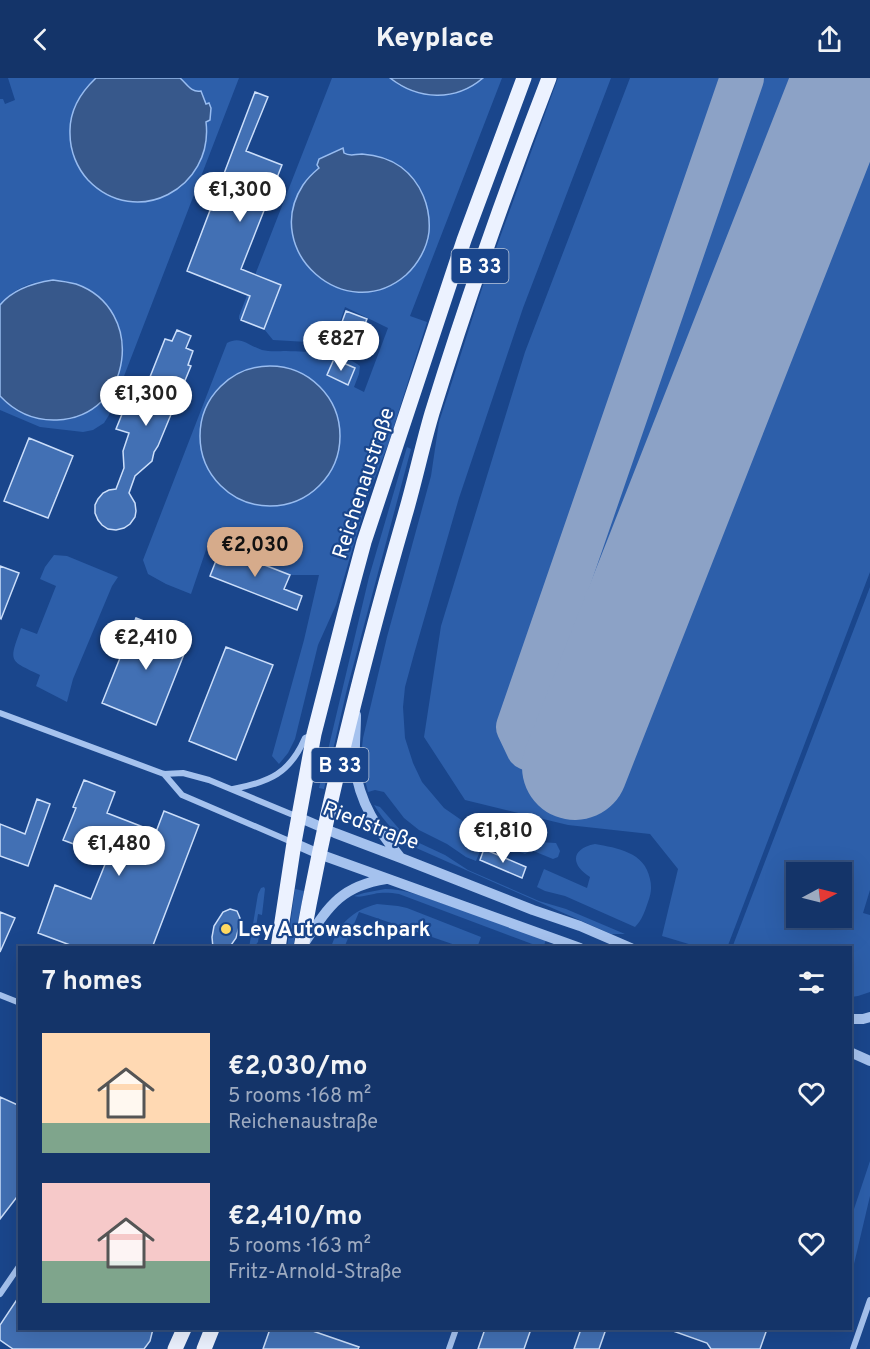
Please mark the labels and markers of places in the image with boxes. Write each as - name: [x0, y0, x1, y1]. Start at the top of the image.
- pin: €1,300: [191, 172, 289, 223]
- pin: €827: [305, 321, 377, 372]
- pin: €1,300: [97, 376, 195, 427]
- pin: €2,030: [206, 527, 304, 578]
- pin: €2,410: [97, 620, 195, 671]
- pin: €1,810: [454, 813, 552, 864]
- pin: €1,480: [70, 826, 168, 877]
- place label: Ley Autowaschpark: [238, 917, 431, 944]
- marker: Ley Autowaschpark: [219, 922, 233, 936]

